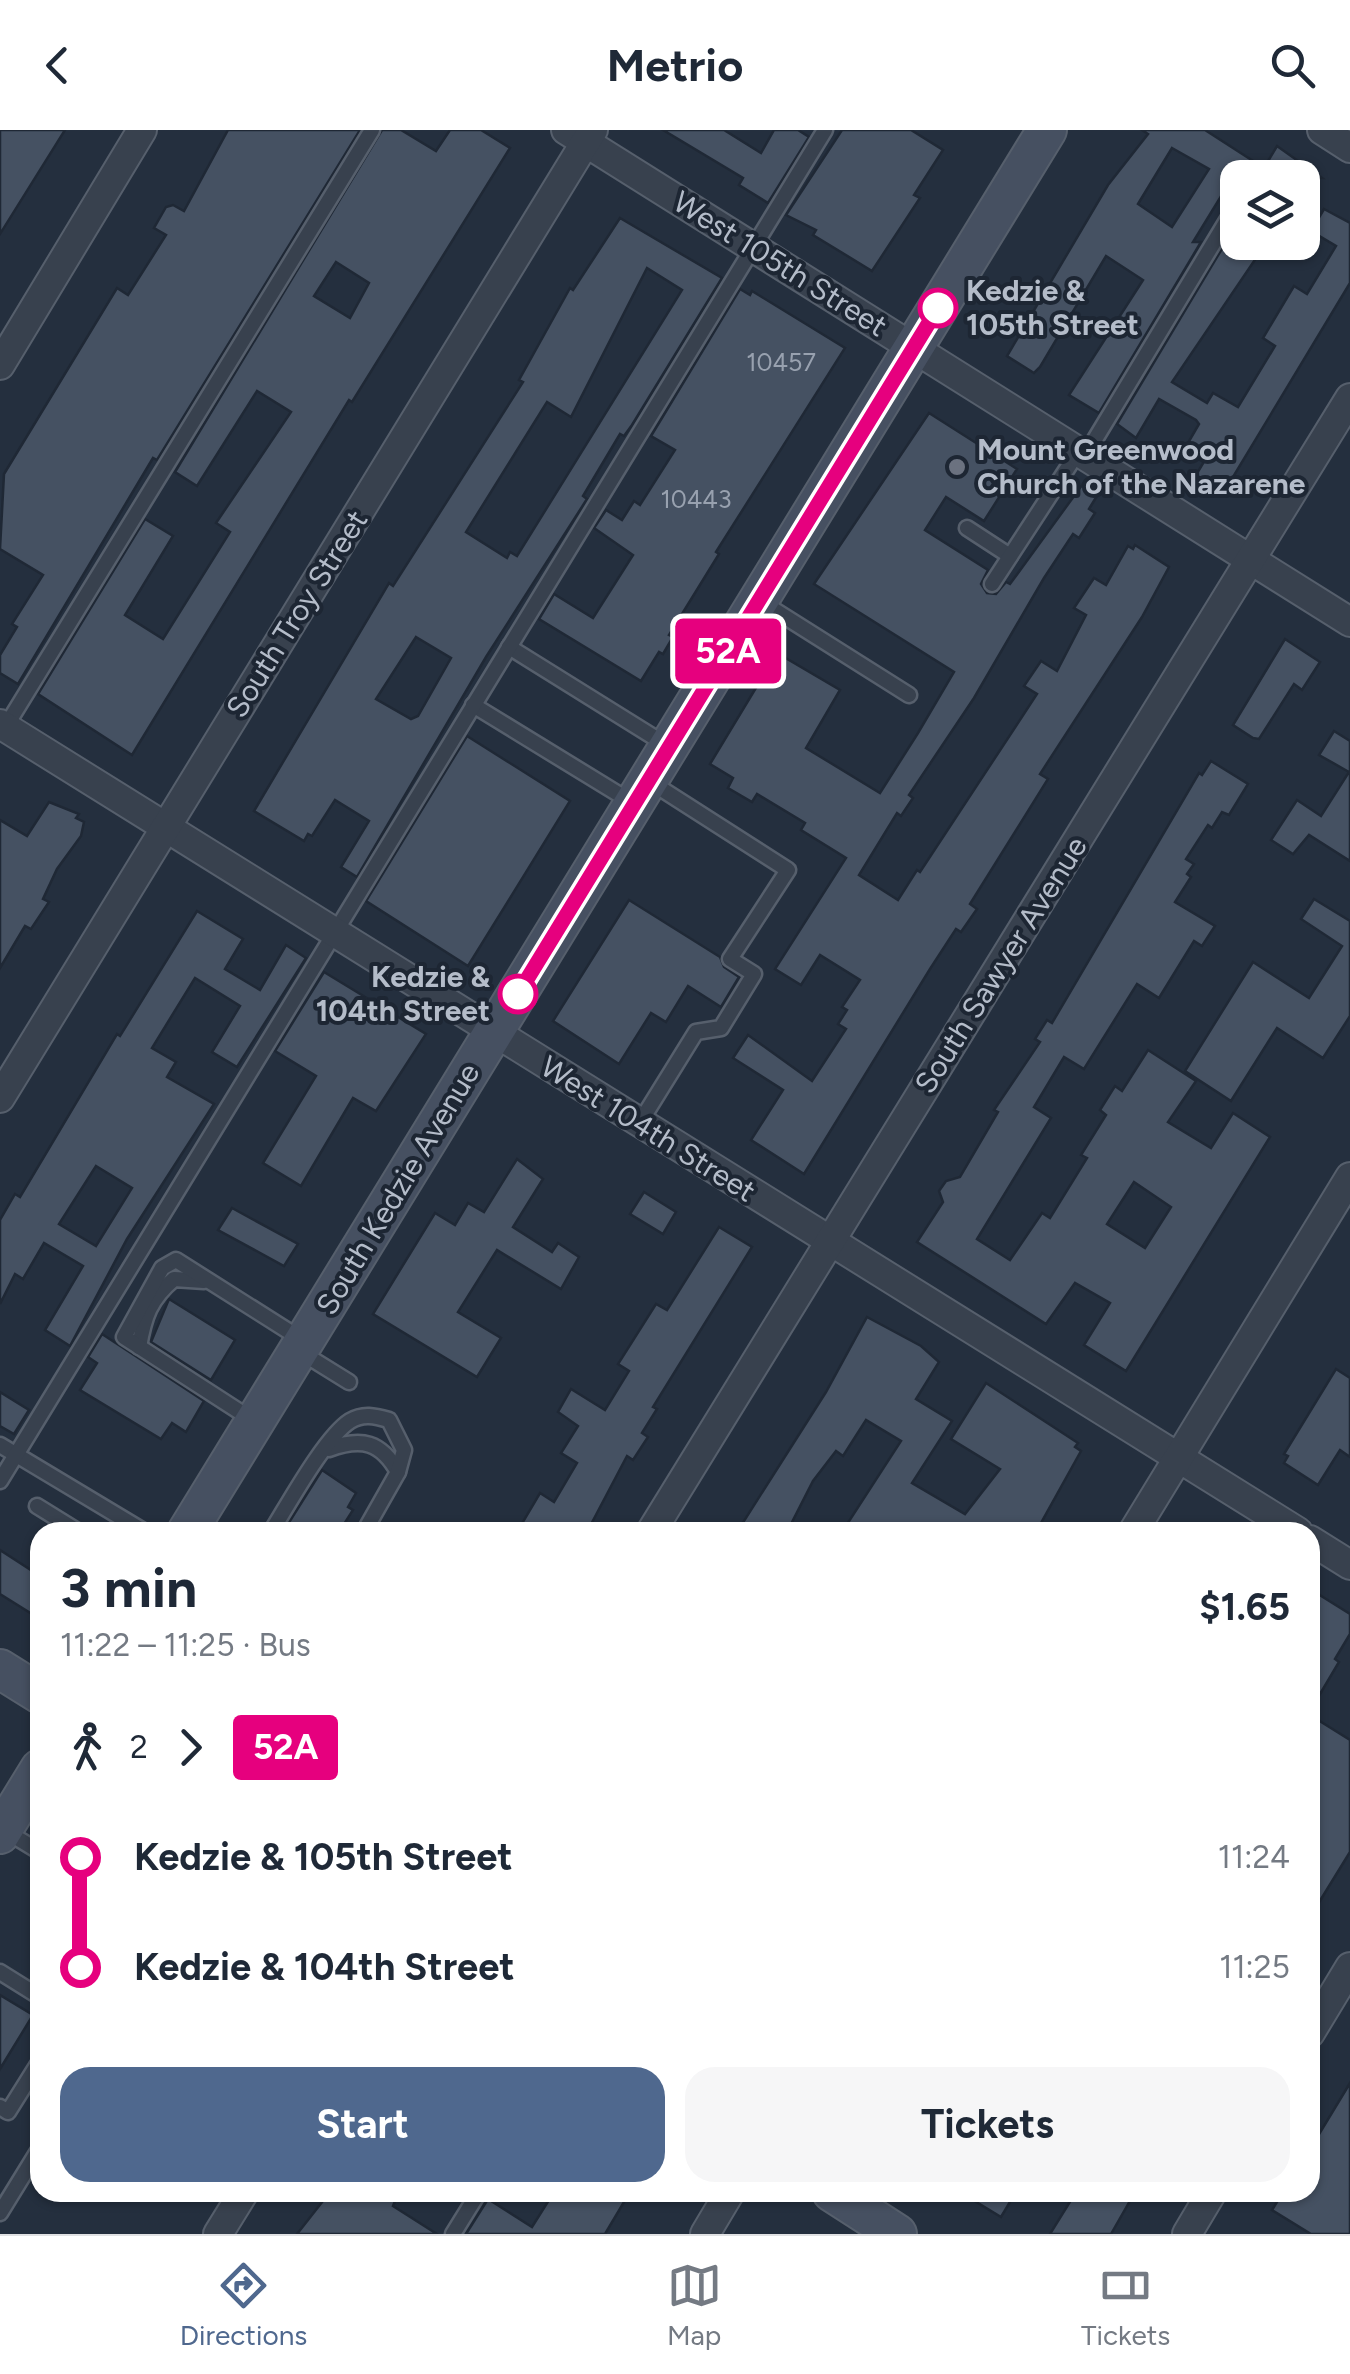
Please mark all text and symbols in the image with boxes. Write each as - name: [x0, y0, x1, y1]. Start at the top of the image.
- icon: back: [30, 38, 85, 93]
- text: Metrio: [607, 38, 743, 92]
- icon: search: [1265, 38, 1320, 93]
- map controls: [1220, 160, 1320, 260]
- button: layers: [1220, 160, 1320, 260]
- street label: West 105th Street: [667, 183, 894, 344]
- place label: Kedzie & 105th Street: [966, 272, 1139, 343]
- marker: Kedzie & 105th Street: [919, 289, 957, 327]
- house number: 10457: [746, 347, 816, 377]
- place label: Mount Greenwood Church of the Nazarene: [977, 431, 1306, 502]
- marker: Mount Greenwood Church of the Nazarene: [946, 456, 968, 478]
- house number: 10443: [660, 484, 732, 514]
- street label: South Troy Street: [218, 503, 375, 724]
- line badge: 52A: [670, 618, 786, 684]
- text: 52A: [695, 630, 761, 672]
- street label: South Sawyer Avenue: [906, 829, 1095, 1100]
- place label: Kedzie & 104th Street: [316, 958, 491, 1029]
- marker: Kedzie & 104th Street: [499, 975, 537, 1013]
- street label: West 104th Street: [534, 1048, 763, 1210]
- street label: South Kedzie Avenue: [308, 1056, 487, 1321]
- text: 3 min: [60, 1555, 197, 1621]
- text: $1.65: [1199, 1584, 1290, 1630]
- text: 11:22 – 11:25 · Bus: [60, 1626, 311, 1664]
- icon: walk: [60, 1720, 115, 1775]
- icon: forward: [163, 1720, 218, 1775]
- text: 52A: [253, 1726, 318, 1768]
- text: 2: [130, 1728, 148, 1766]
- text: Kedzie & 105th Street: [134, 1834, 512, 1880]
- text: 11:24: [1218, 1838, 1290, 1876]
- text: Kedzie & 104th Street: [134, 1944, 514, 1990]
- text: 11:25: [1219, 1948, 1290, 1986]
- button: Start: [60, 2067, 665, 2182]
- button: Tickets: [685, 2067, 1290, 2182]
- tab: Directions: [180, 2258, 307, 2352]
- tab: Map: [667, 2258, 722, 2352]
- tab: Tickets: [1081, 2258, 1170, 2352]

